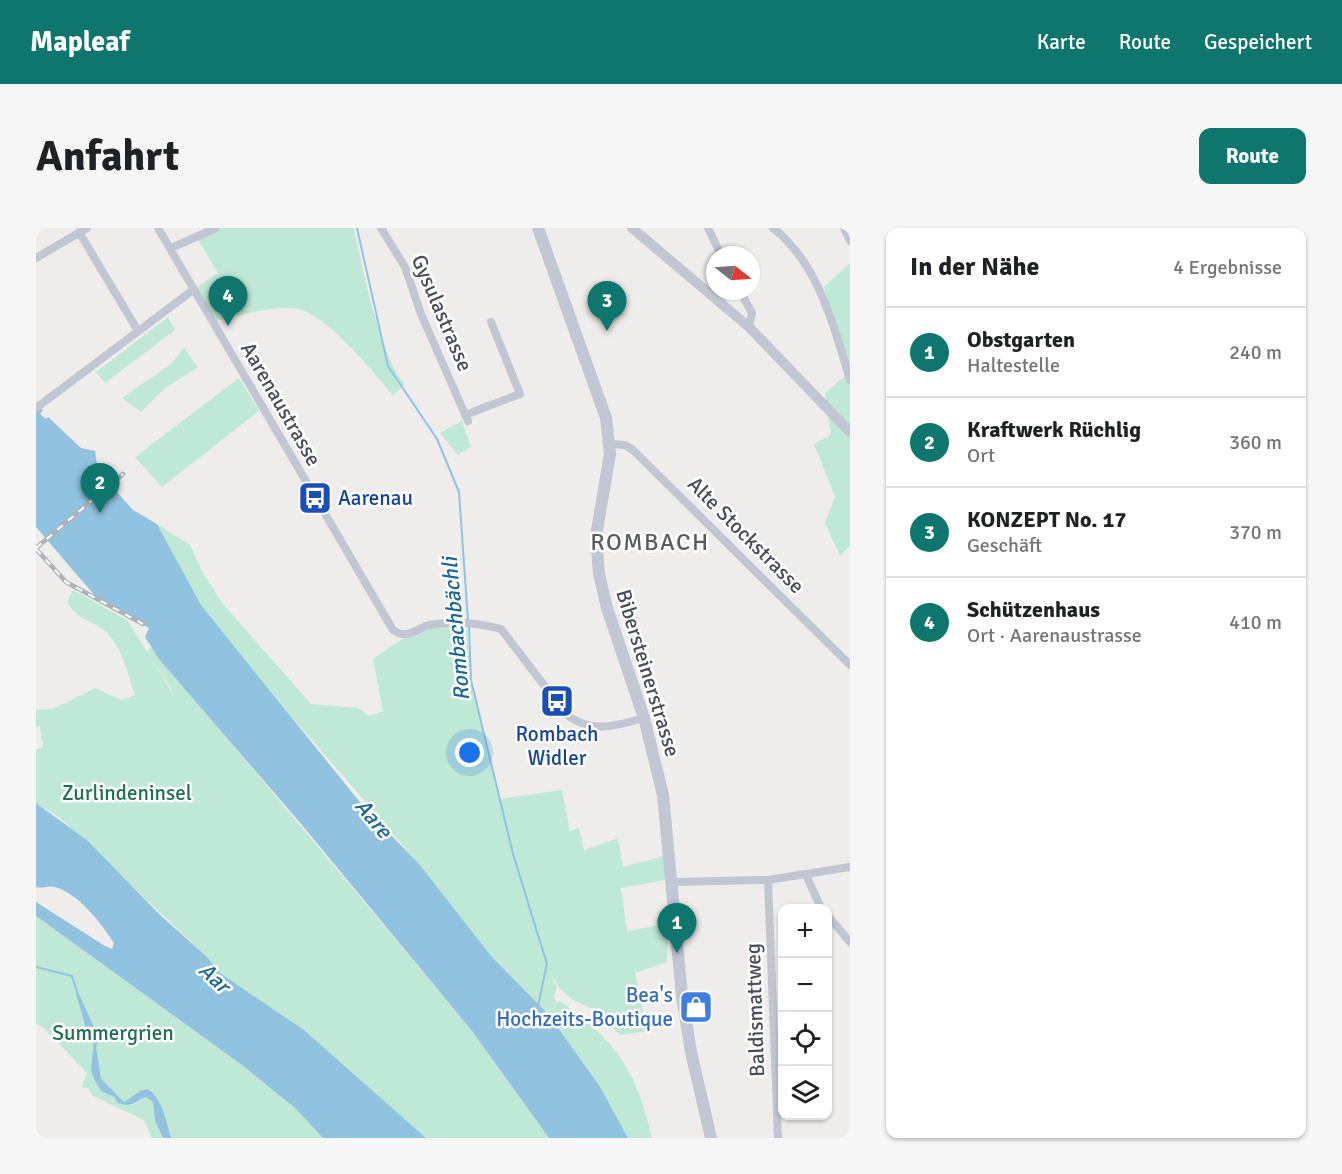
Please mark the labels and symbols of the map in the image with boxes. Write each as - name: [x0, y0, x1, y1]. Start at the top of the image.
- north arrow: [706, 246, 760, 300]
- street label: Gysulastrasse: [406, 251, 478, 375]
- pin: 4: [208, 276, 248, 326]
- pin: 3: [588, 282, 626, 331]
- street label: Aarenaustrasse: [235, 338, 327, 470]
- pin: 2: [80, 464, 120, 513]
- street label: Alte Stockstrasse: [682, 471, 810, 599]
- bus stop icon: Aarenau: [297, 480, 333, 516]
- place label: Aarenau: [338, 485, 413, 511]
- district label: ROMBACH: [590, 527, 710, 557]
- water label: Rombachbächli: [436, 554, 475, 702]
- street label: Bibersteinerstrasse: [610, 586, 686, 760]
- bus stop icon: Rombach Widler: [539, 683, 575, 719]
- place label: Rombach Widler: [516, 721, 598, 771]
- your location: [455, 738, 484, 767]
- park label: Zurlindeninsel: [62, 780, 192, 806]
- water label: Aare: [349, 793, 399, 844]
- pin: 1: [658, 904, 696, 953]
- street label: Baldismattweg: [740, 943, 770, 1077]
- water label: Aar: [193, 956, 238, 1000]
- place label: Bea's Hochzeits-Boutique: [496, 982, 673, 1032]
- shop icon: Bea's Hochzeits-Boutique: [678, 989, 714, 1025]
- park label: Summergrien: [52, 1020, 174, 1046]

